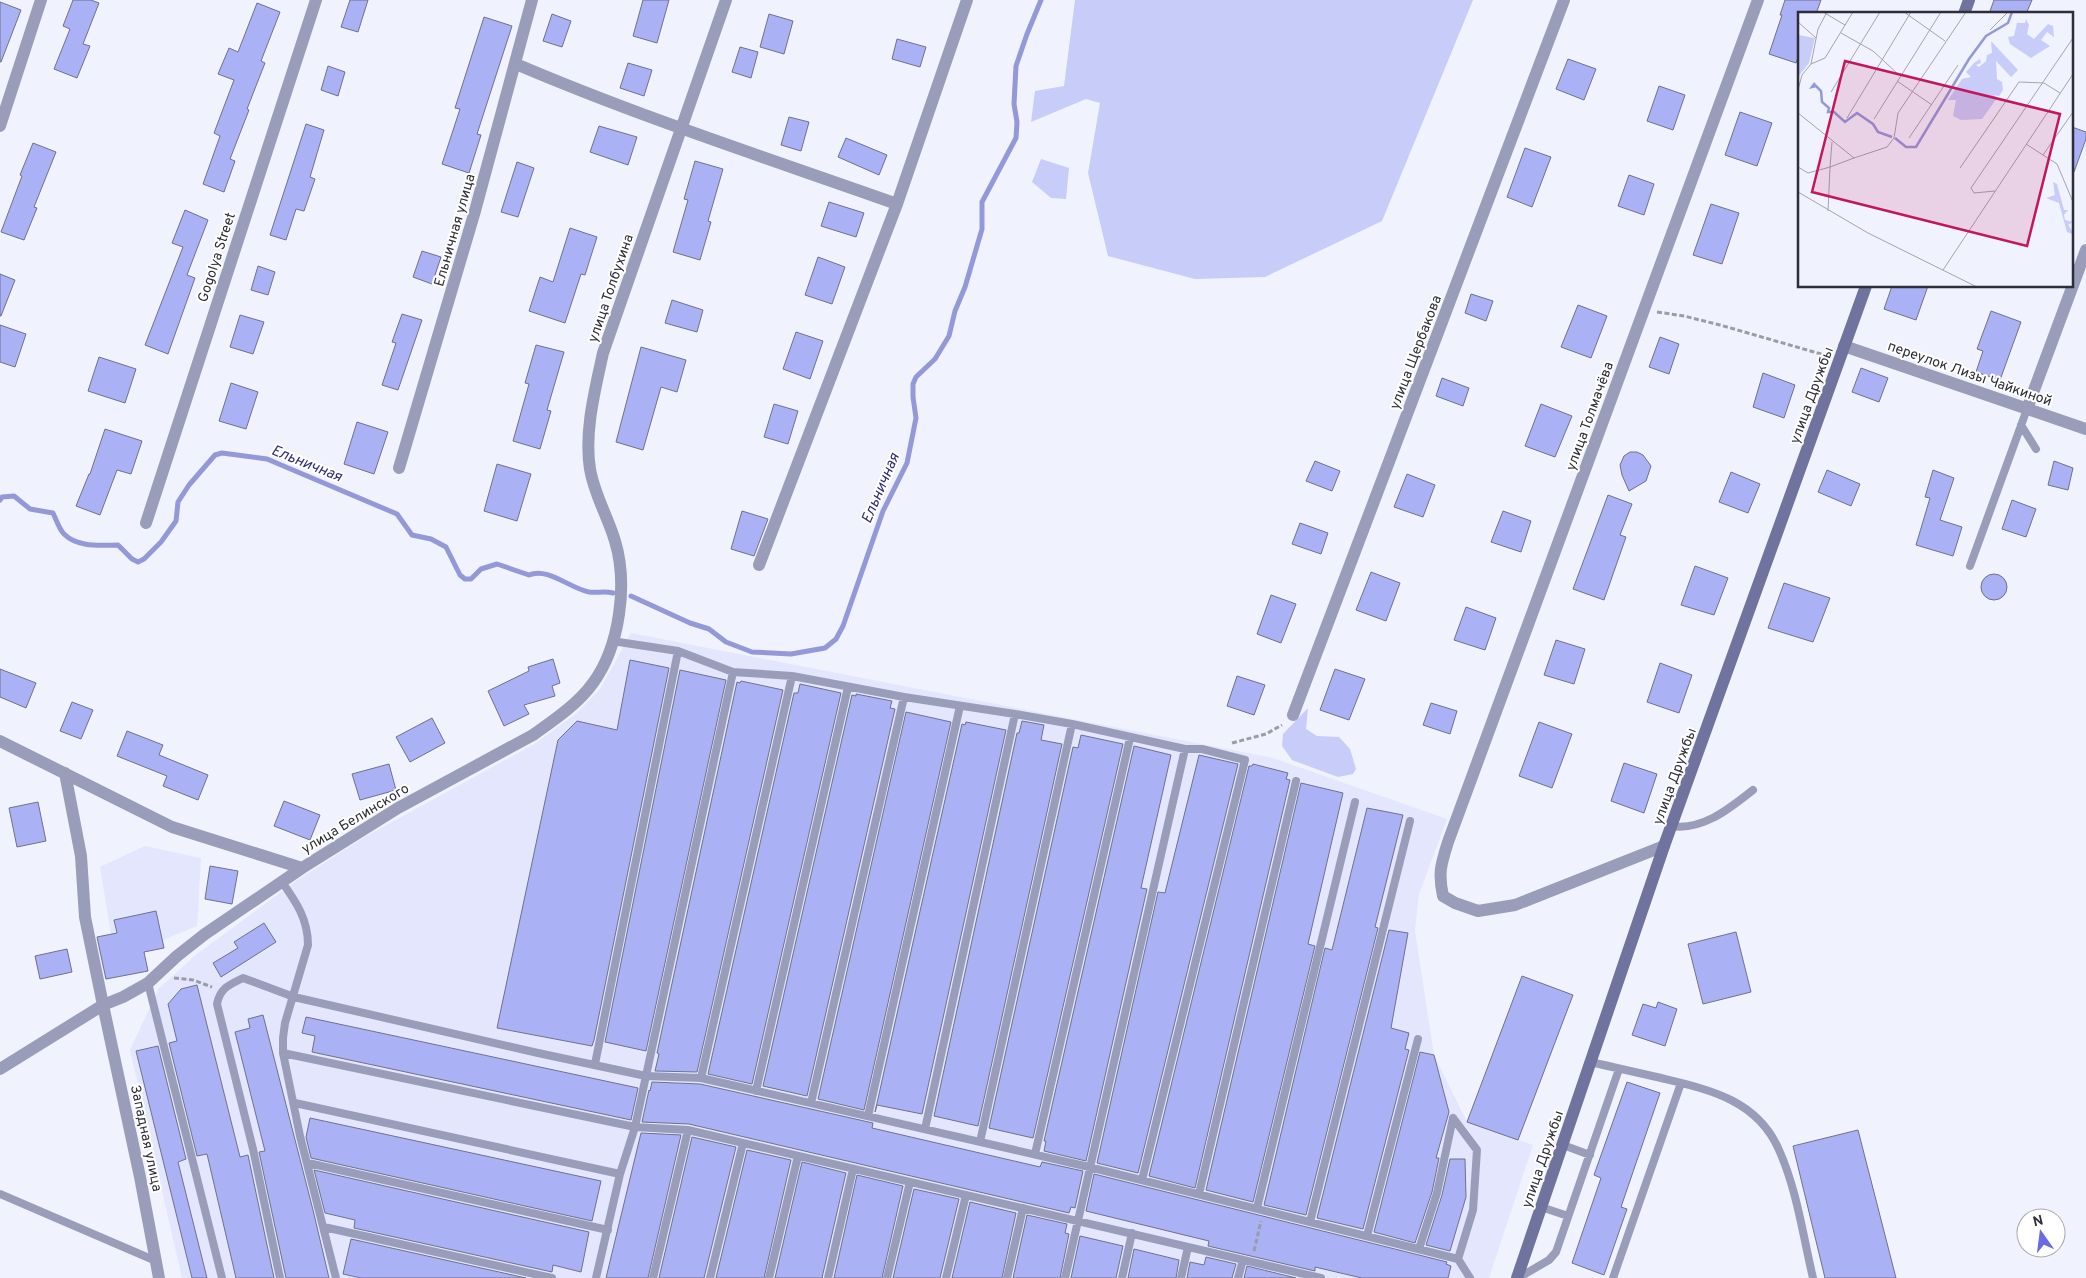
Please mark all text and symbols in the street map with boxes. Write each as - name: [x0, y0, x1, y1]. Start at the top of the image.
- inset map: [1798, 12, 2074, 288]
- street label: Ельничная улица: [431, 172, 480, 289]
- street label: Gogolya Street: [195, 210, 240, 304]
- street label: улица Толбухина: [585, 232, 638, 345]
- street label: улица Щербакова: [1387, 293, 1446, 412]
- street label: переулок Лизы Чайкиной: [1885, 338, 2054, 411]
- street label: улица Дружбы: [1787, 345, 1838, 446]
- street label: улица Толмачёва: [1563, 360, 1618, 473]
- water label: Ельничная: [268, 442, 345, 487]
- water label: Ельничная: [858, 450, 905, 527]
- street label: улица Дружбы: [1650, 726, 1701, 827]
- street label: улица Белинского: [299, 780, 413, 858]
- street label: Западная улица: [126, 1083, 165, 1193]
- street label: улица Дружбы: [1519, 1109, 1568, 1210]
- north arrow: [2016, 1208, 2066, 1258]
- text: N: [2031, 1212, 2045, 1231]

